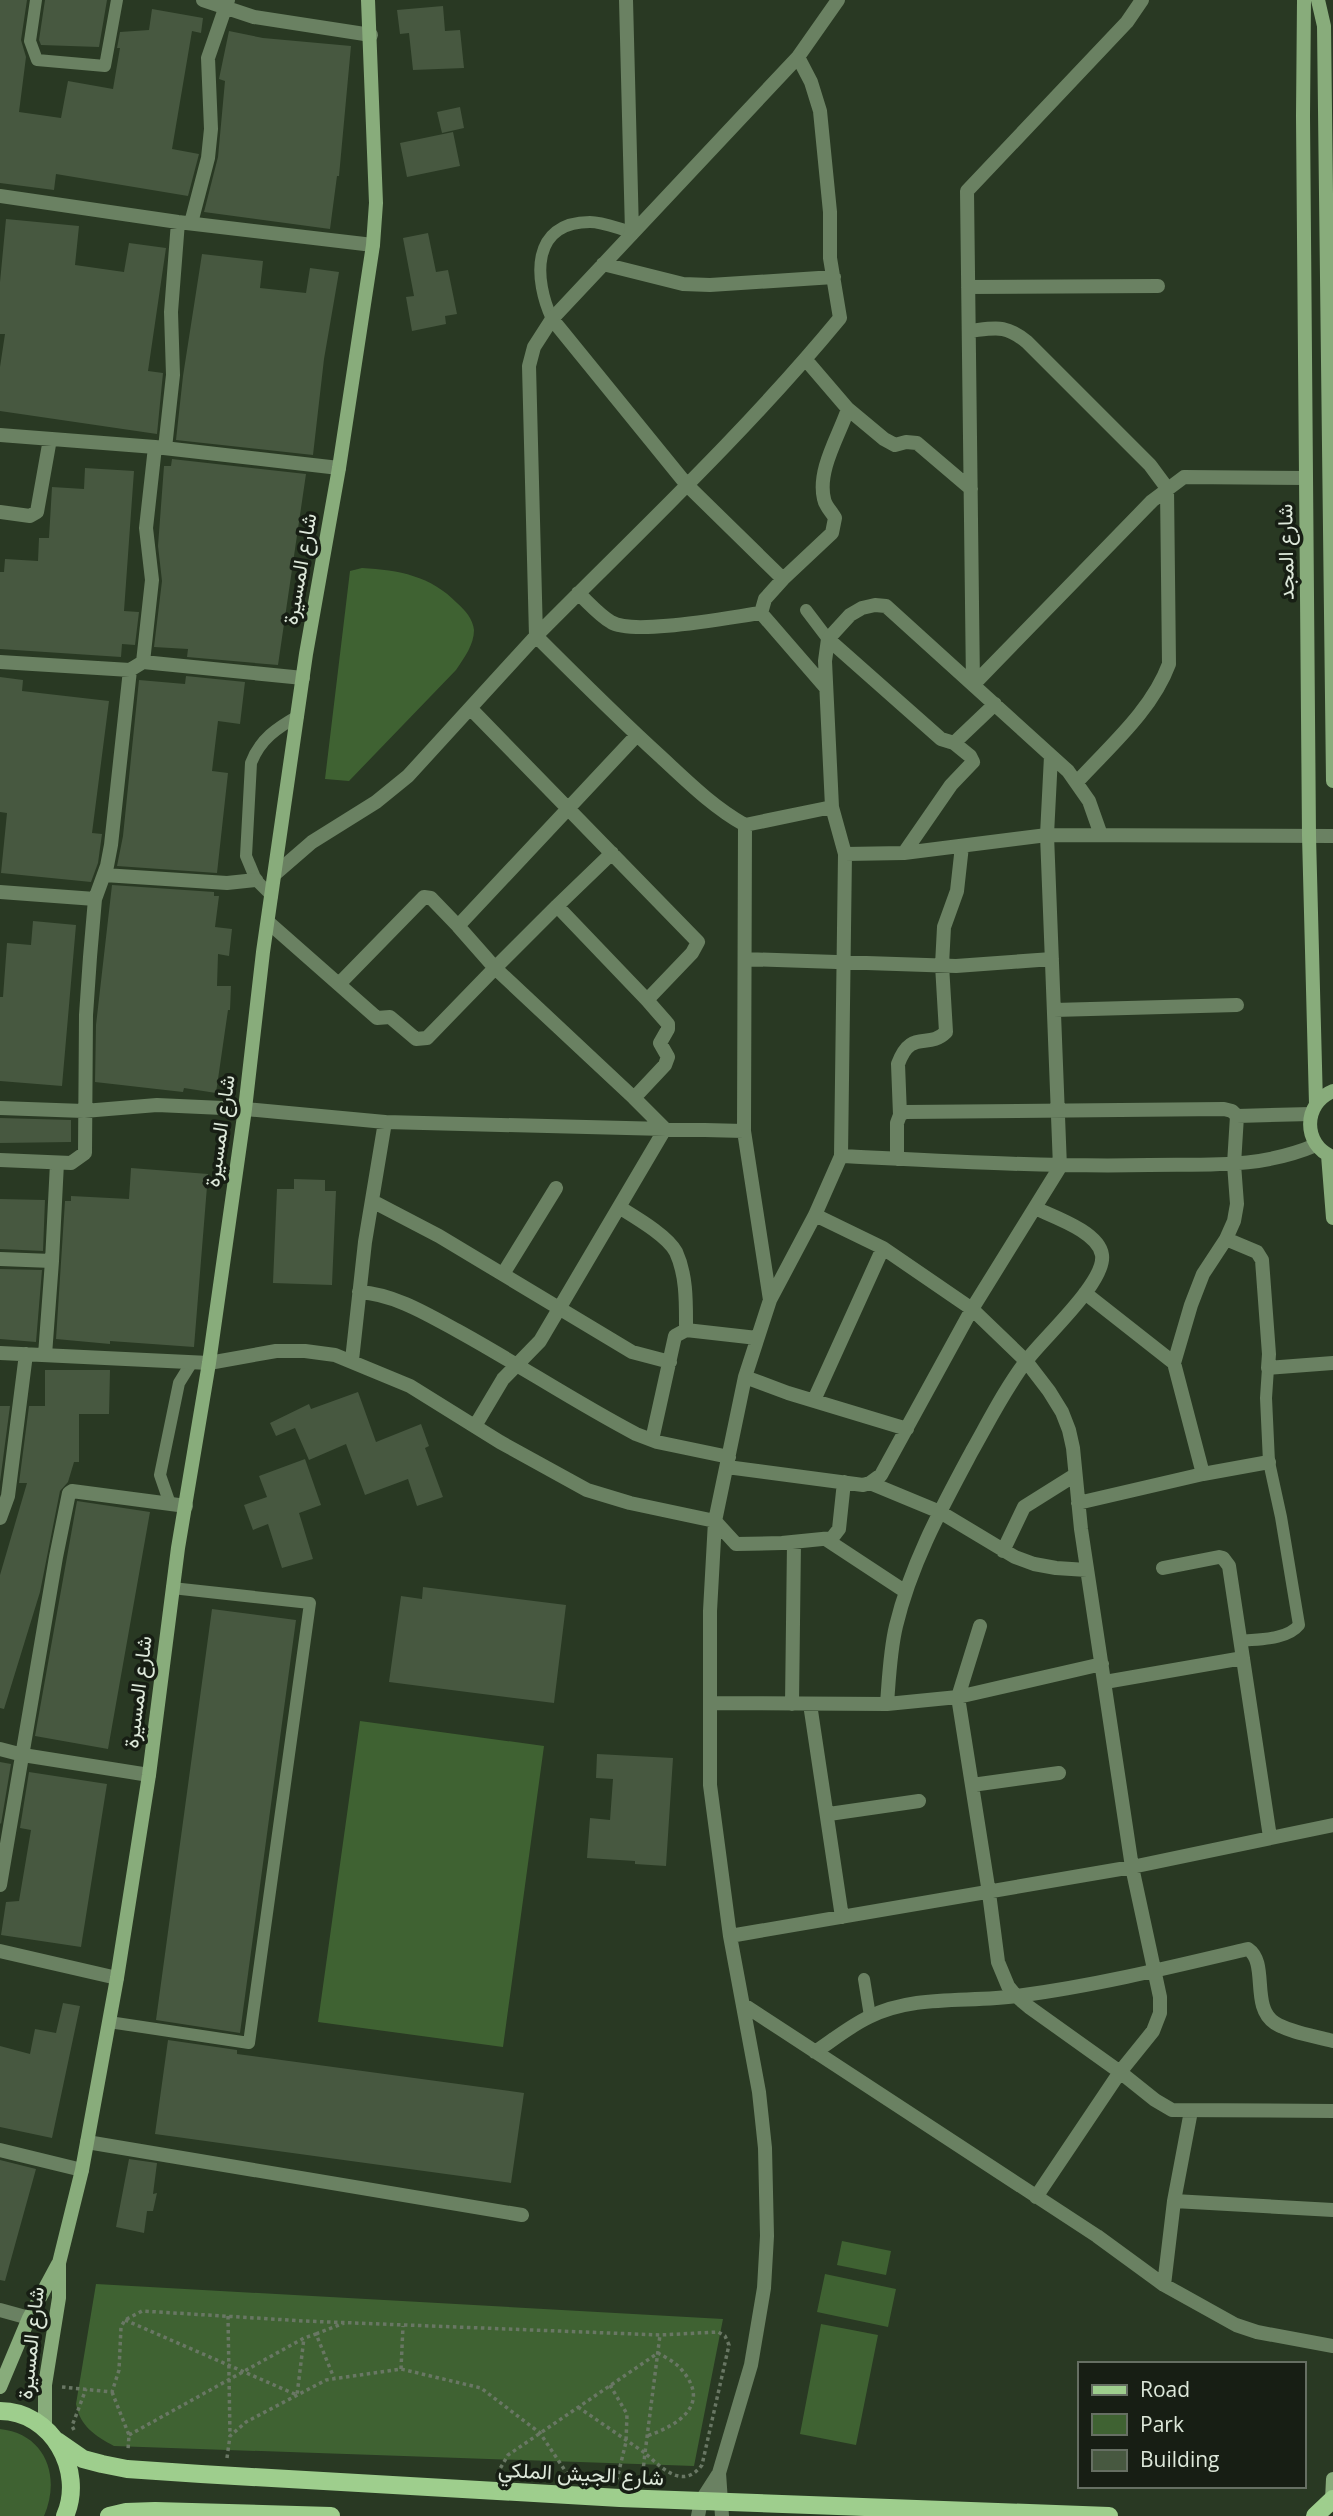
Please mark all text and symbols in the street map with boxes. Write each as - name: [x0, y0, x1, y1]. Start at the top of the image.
- street label: شارع المجد: [1270, 504, 1301, 600]
- street label: شارع المسيرة: [275, 511, 324, 627]
- street label: شارع المسيرة: [197, 1073, 242, 1189]
- street label: شارع المسيرة: [116, 1634, 159, 1750]
- street label: شارع المسيرة: [10, 2285, 51, 2401]
- legend: [1078, 2362, 1305, 2488]
- text: Road: [1140, 2375, 1190, 2403]
- text: Park: [1140, 2410, 1184, 2438]
- text: Building: [1140, 2445, 1219, 2473]
- street label: شارع الجيش الملكي: [497, 2455, 665, 2495]

